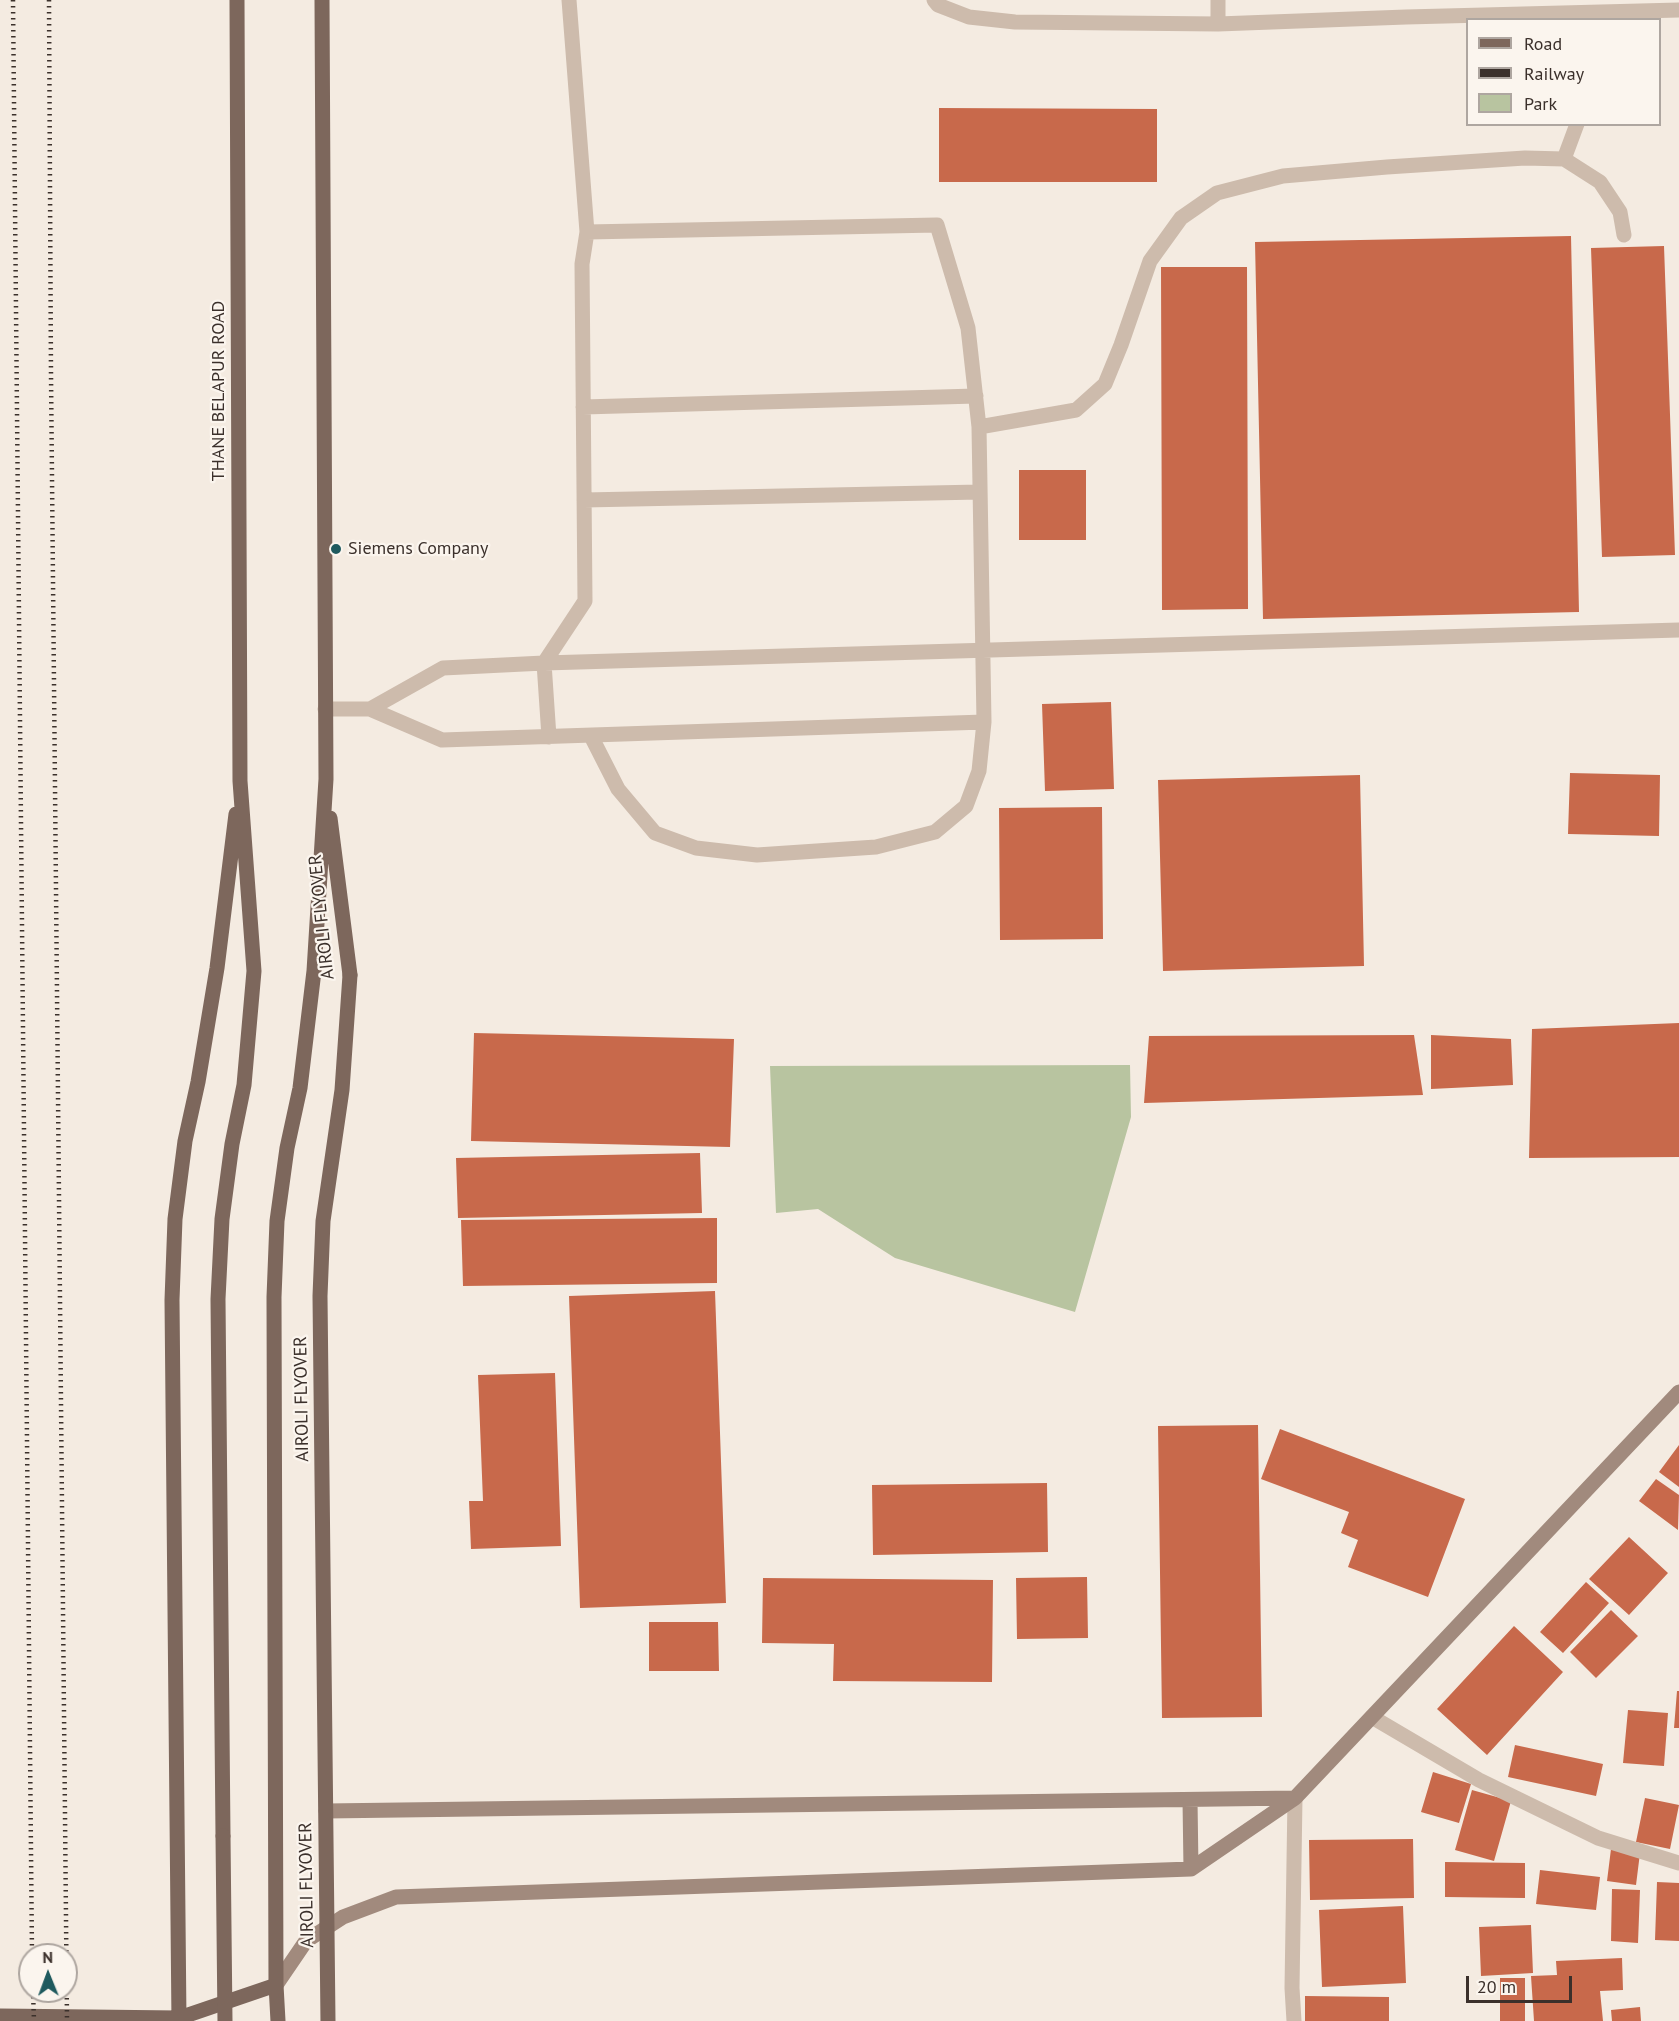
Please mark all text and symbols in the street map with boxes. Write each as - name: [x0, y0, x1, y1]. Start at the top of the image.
- legend: [1466, 18, 1661, 126]
- text: Road: [1524, 32, 1562, 55]
- text: Railway: [1524, 62, 1584, 85]
- text: Park: [1524, 92, 1557, 115]
- street label: THANE BELAPUR ROAD: [208, 301, 230, 481]
- place label: Siemens Company: [348, 538, 488, 560]
- marker: Siemens Company: [329, 542, 343, 556]
- street label: AIROLI FLYOVER: [305, 853, 339, 981]
- street label: AIROLI FLYOVER: [290, 1336, 314, 1462]
- street label: AIROLI FLYOVER: [295, 1822, 319, 1948]
- north arrow: [18, 1943, 78, 2003]
- text: N: [42, 1947, 53, 1967]
- scale bar: [1469, 1964, 1576, 2002]
- text: 20 m: [1477, 1975, 1516, 1998]

